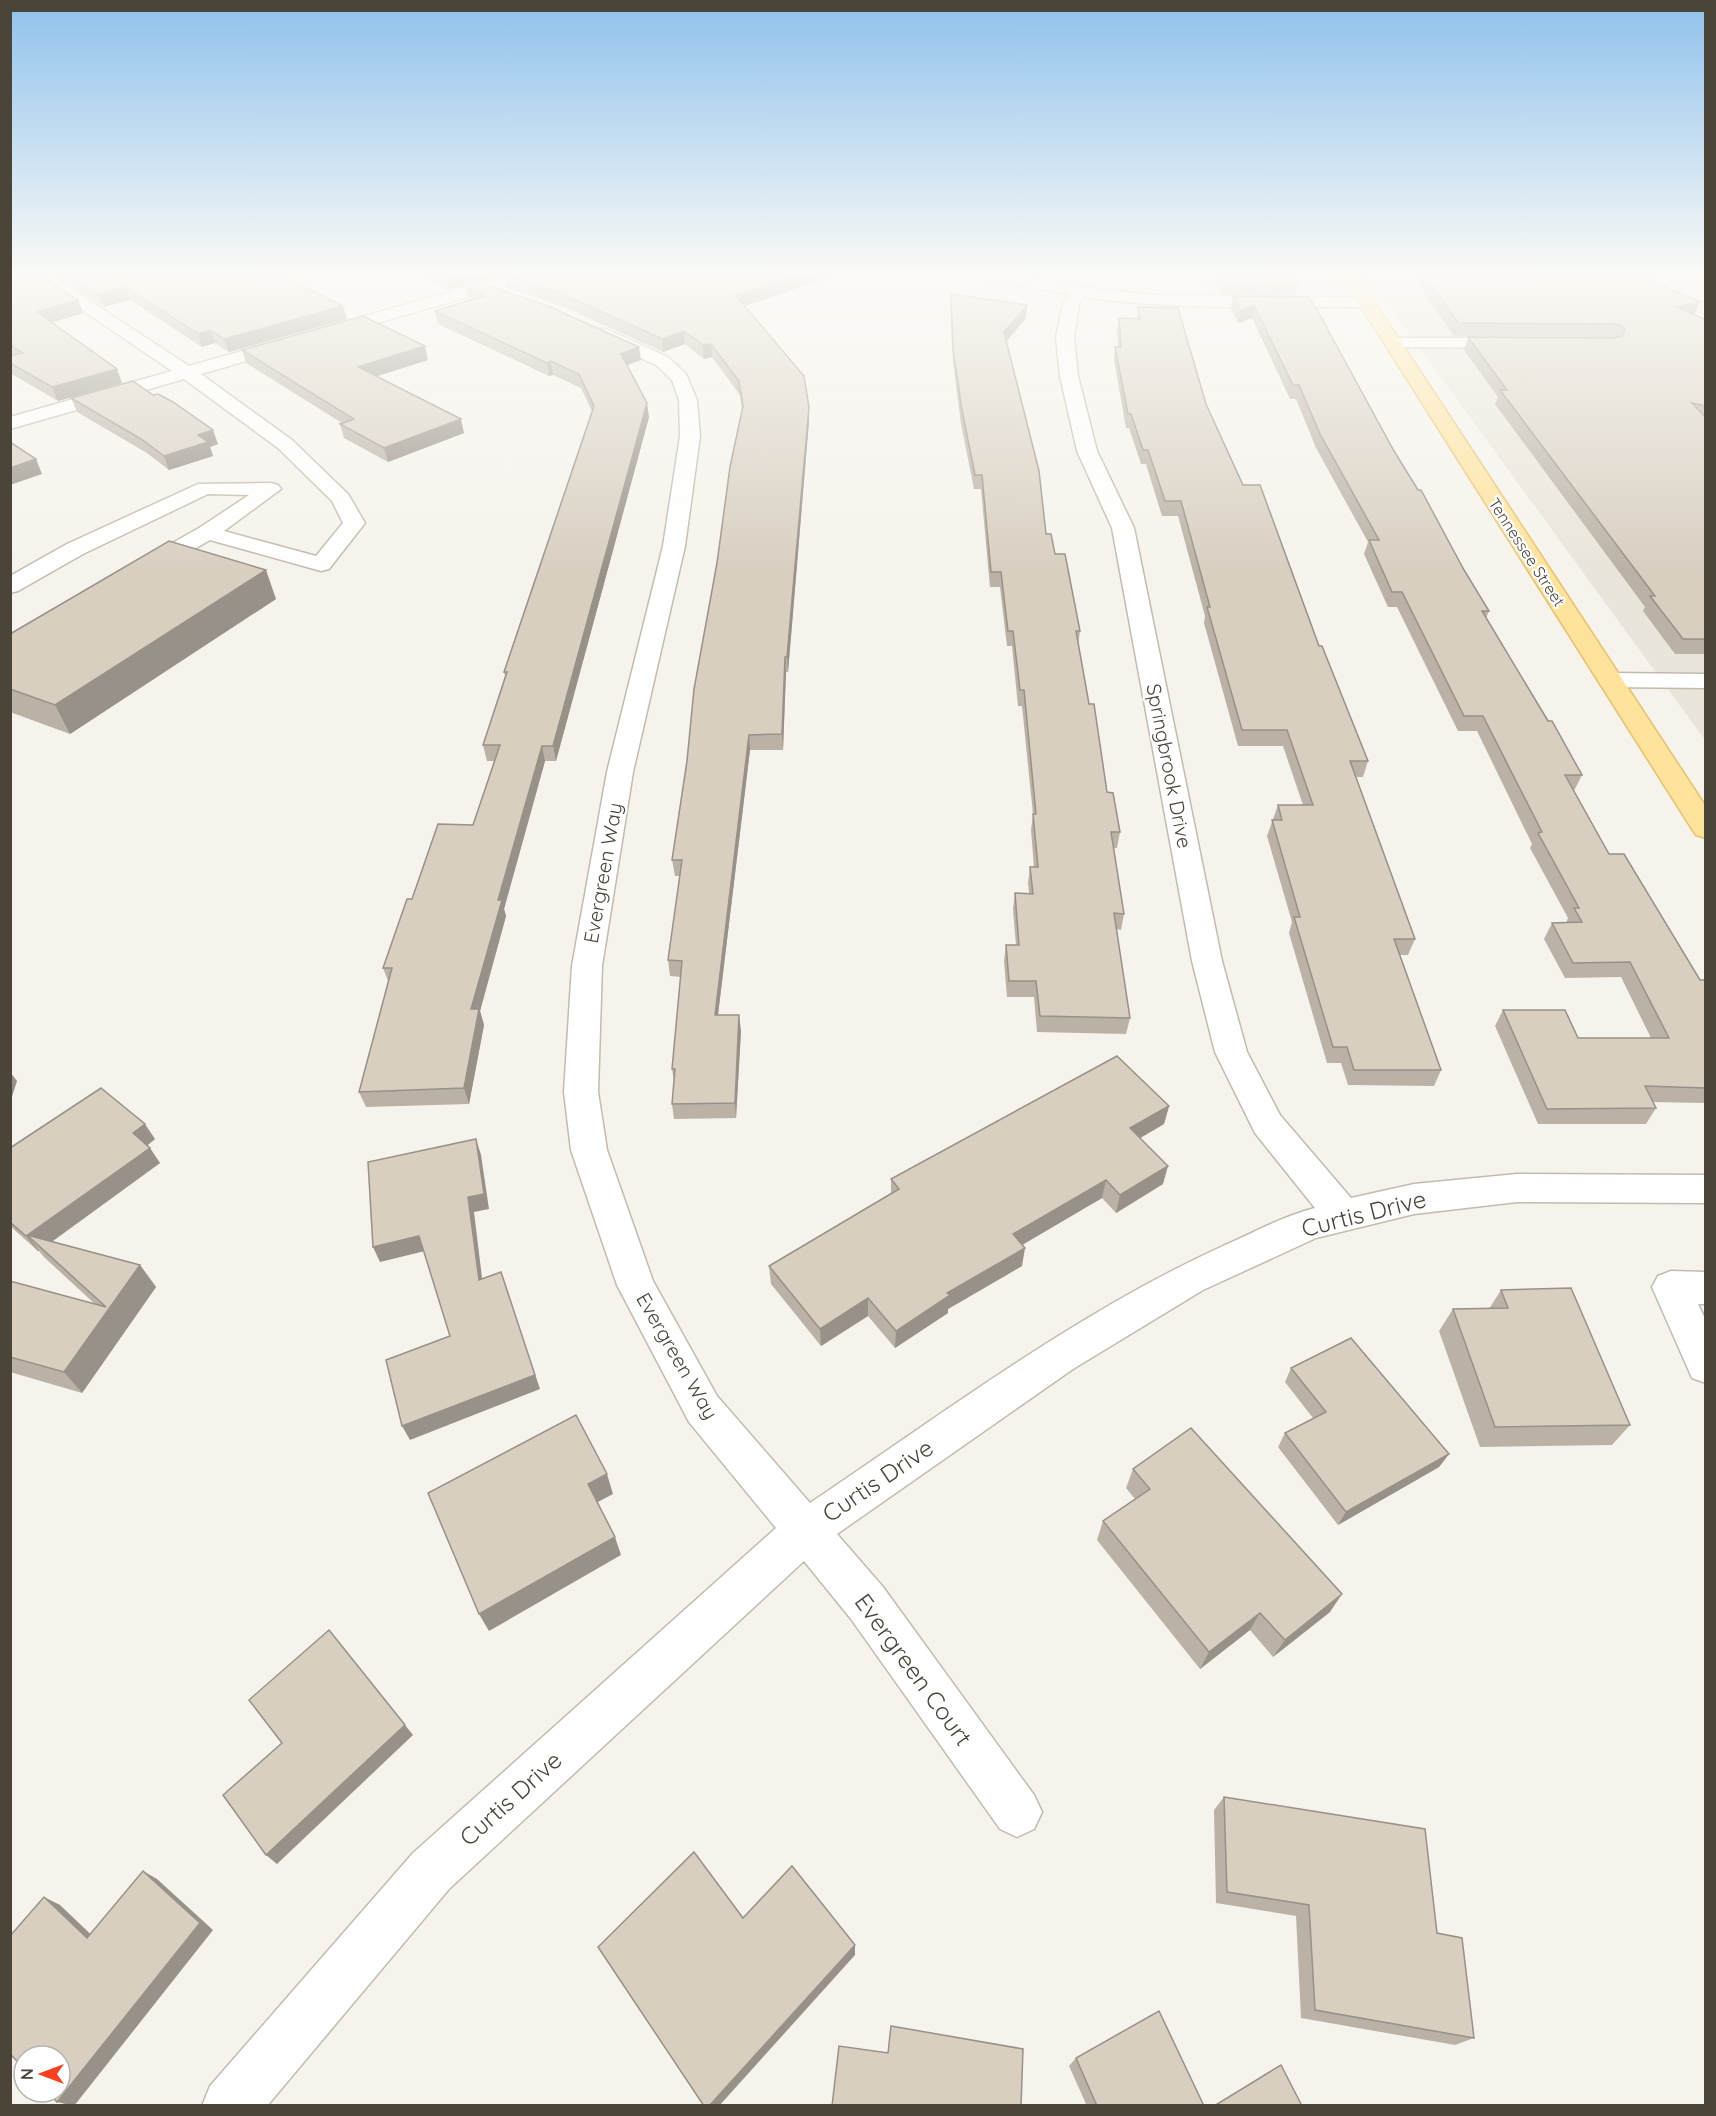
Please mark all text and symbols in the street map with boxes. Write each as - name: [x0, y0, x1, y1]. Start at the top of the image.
- street label: Tennessee Street: [1484, 494, 1570, 610]
- street label: Springbrook Drive: [1141, 681, 1198, 850]
- street label: Evergreen Way: [578, 801, 627, 945]
- street label: Curtis Drive: [1298, 1183, 1429, 1243]
- street label: Evergreen Way: [631, 1288, 724, 1424]
- street label: Curtis Drive: [816, 1432, 939, 1528]
- street label: Evergreen Court: [849, 1587, 979, 1751]
- street label: Curtis Drive: [453, 1744, 568, 1852]
- north arrow: [12, 2044, 72, 2104]
- text: N: [17, 2068, 37, 2080]

